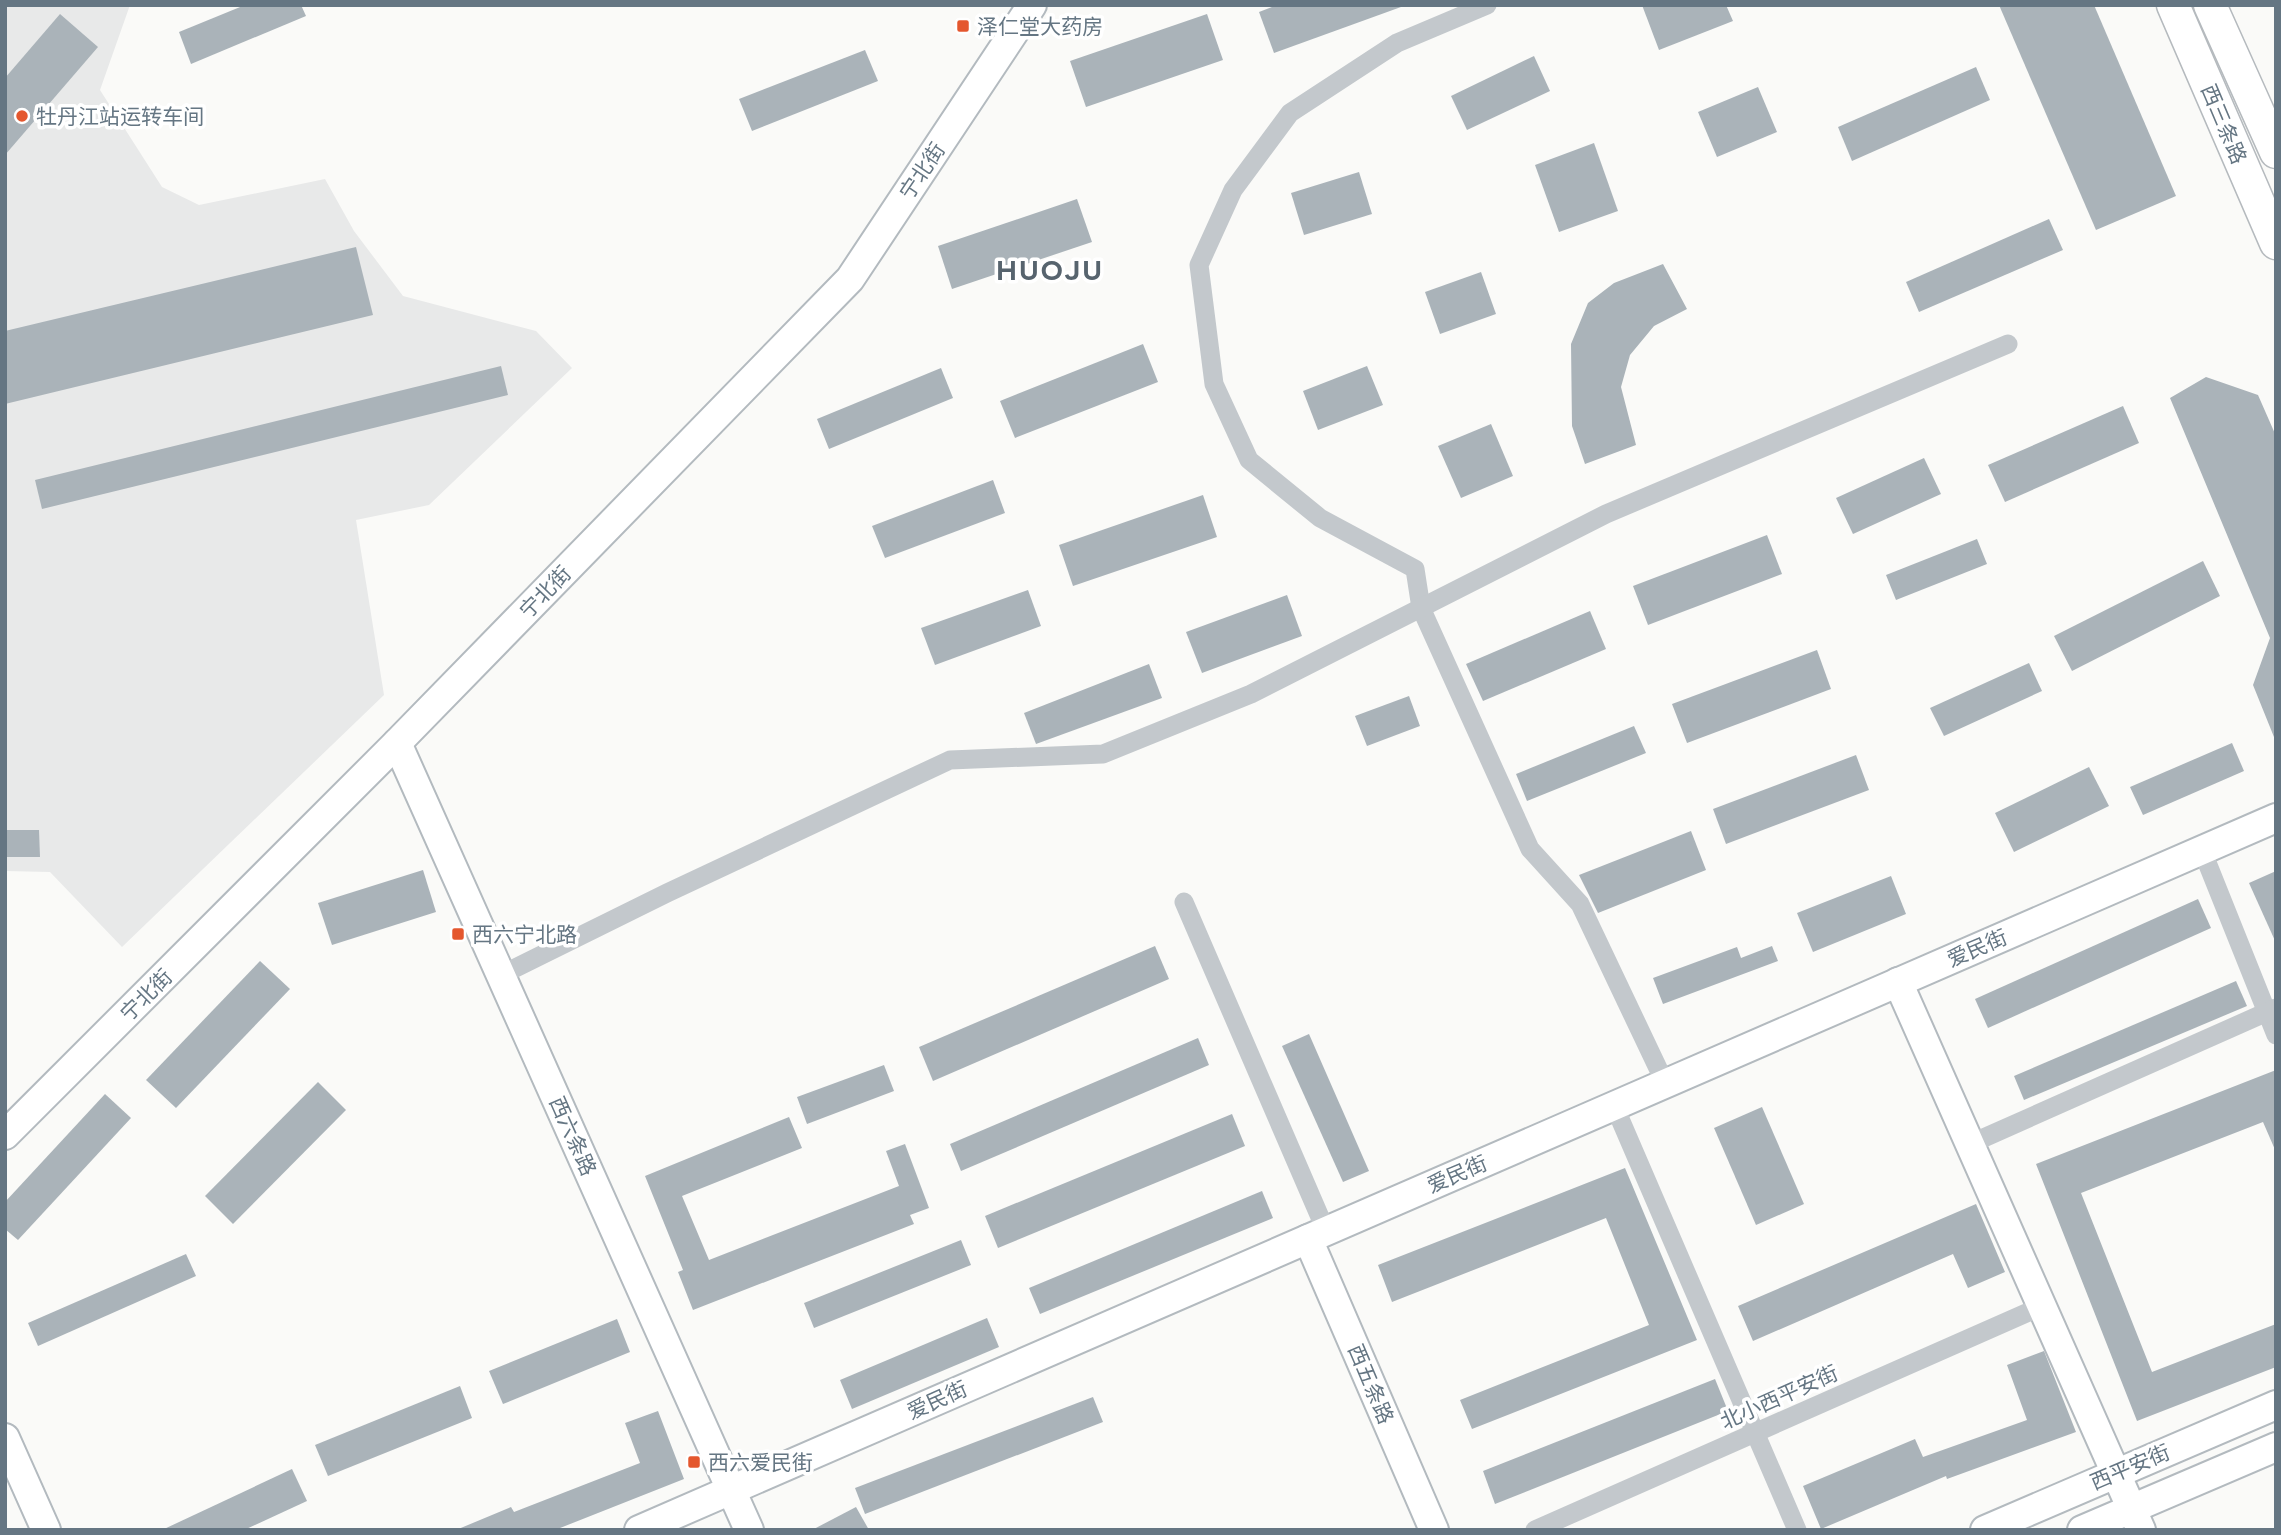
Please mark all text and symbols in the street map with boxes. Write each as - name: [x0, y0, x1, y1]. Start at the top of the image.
- place label: 泽仁堂大药房: [977, 14, 1103, 39]
- marker: 泽仁堂大药房: [955, 18, 971, 34]
- street label: 西三条路: [2196, 80, 2252, 168]
- place label: 牡丹江站运转车间: [36, 104, 204, 129]
- marker: 牡丹江站运转车间: [14, 108, 30, 124]
- street label: 宁北街: [894, 138, 950, 204]
- district label: HUOJU: [996, 253, 1104, 287]
- street label: 宁北街: [514, 561, 576, 623]
- place label: 西六宁北路: [472, 922, 577, 947]
- street label: 爱民街: [1943, 924, 2011, 972]
- marker: 西六宁北路: [450, 926, 466, 942]
- street label: 宁北街: [115, 964, 177, 1026]
- street label: 西六条路: [544, 1093, 602, 1179]
- street label: 爱民街: [1423, 1150, 1491, 1198]
- street label: 西五条路: [1343, 1340, 1399, 1428]
- street label: 北小西平安街: [1716, 1360, 1842, 1434]
- street label: 爱民街: [903, 1376, 971, 1424]
- street label: 西平安街: [2086, 1439, 2174, 1495]
- place label: 西六爱民街: [708, 1450, 813, 1475]
- marker: 西六爱民街: [686, 1454, 702, 1470]

